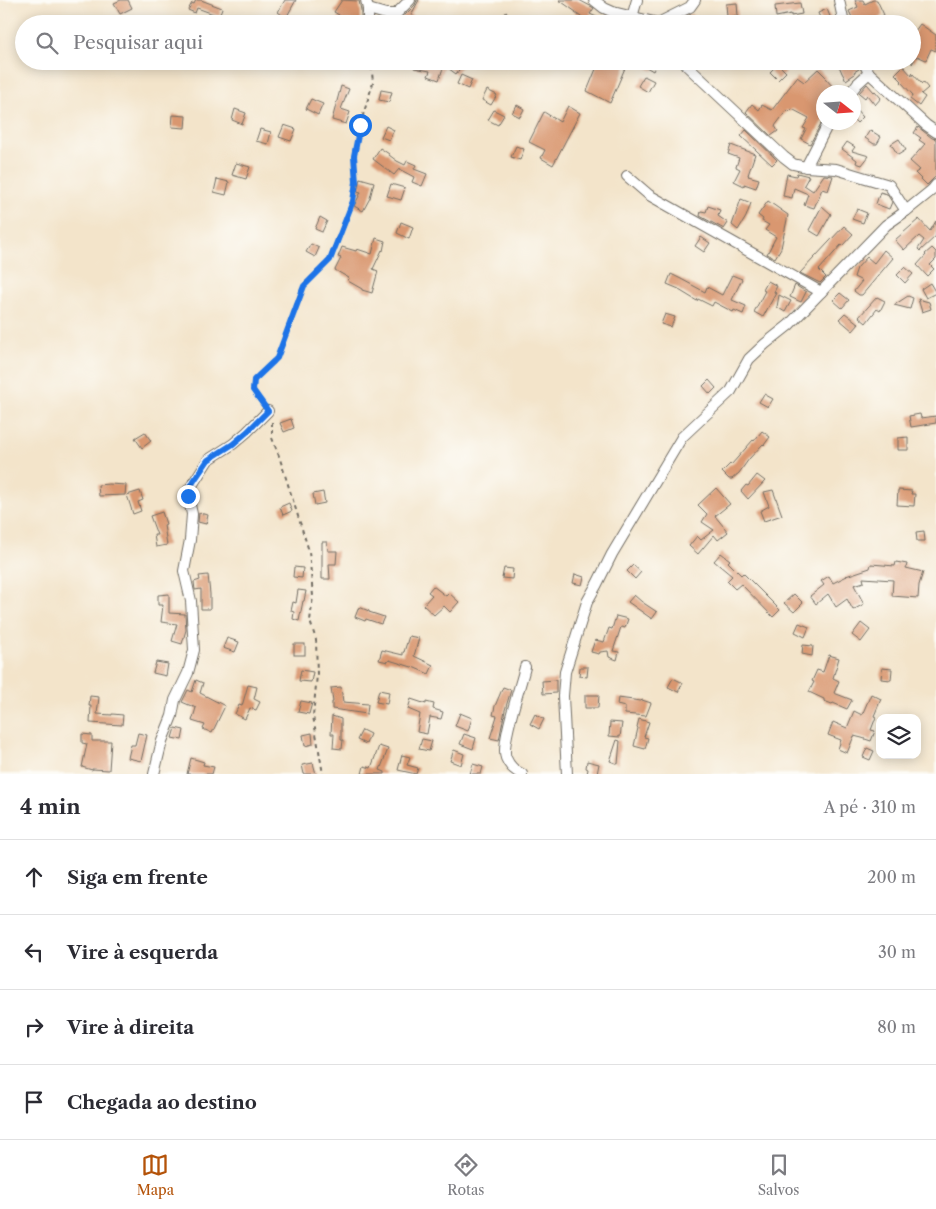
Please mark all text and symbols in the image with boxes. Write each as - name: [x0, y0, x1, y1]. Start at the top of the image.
- search box: [15, 15, 921, 70]
- icon: search: [33, 29, 61, 57]
- text: Pesquisar aqui: [73, 31, 203, 54]
- north arrow: [816, 85, 861, 130]
- route start: [349, 114, 372, 137]
- route end: [177, 485, 200, 508]
- map controls: [876, 714, 921, 759]
- button: layers: [876, 714, 921, 759]
- text: 4 min: [20, 794, 81, 819]
- text: A pé · 310 m: [824, 797, 916, 817]
- icon: ahead: [20, 863, 48, 891]
- text: Siga em frente: [67, 866, 208, 889]
- text: 200 m: [867, 867, 916, 887]
- icon: left: [20, 938, 48, 966]
- text: Vire à esquerda: [67, 941, 218, 964]
- text: 30 m: [878, 942, 916, 962]
- icon: right: [20, 1013, 48, 1041]
- text: Vire à direita: [67, 1016, 194, 1039]
- text: 80 m: [877, 1017, 916, 1037]
- icon: arrive: [20, 1088, 48, 1116]
- text: Chegada ao destino: [67, 1091, 257, 1114]
- tab: Mapa: [137, 1151, 174, 1199]
- tab: Rotas: [447, 1151, 484, 1199]
- tab: Salvos: [758, 1151, 799, 1199]

